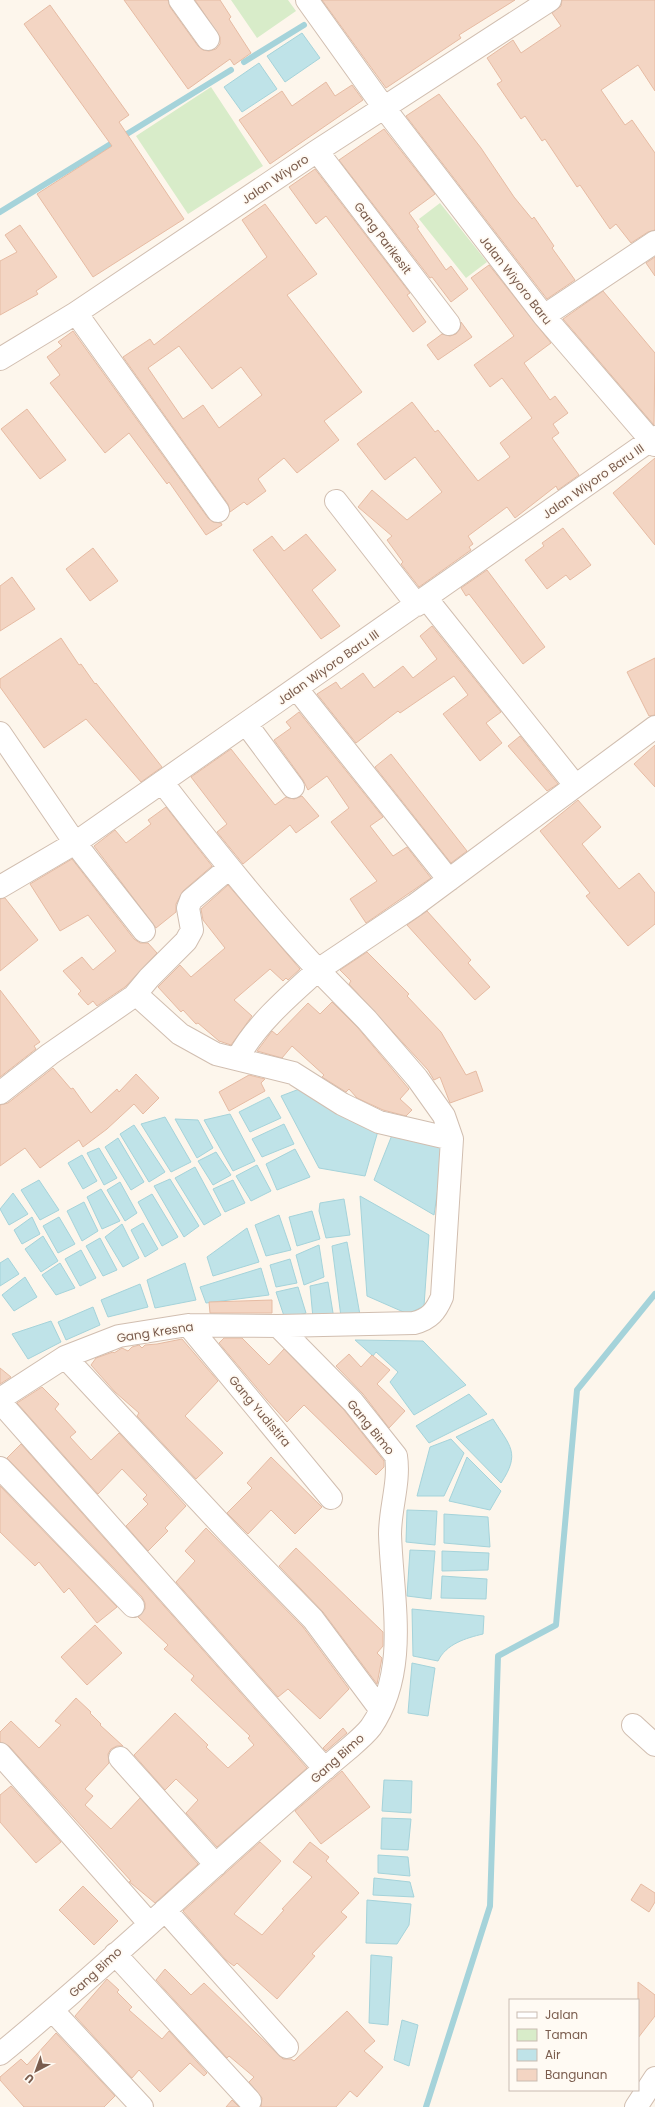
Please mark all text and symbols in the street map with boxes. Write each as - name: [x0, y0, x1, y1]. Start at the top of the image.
- street label: Jalan Wiyoro: [238, 150, 312, 208]
- street label: Gang Parikesit: [350, 198, 416, 278]
- street label: Jalan Wiyoro Baru: [476, 232, 556, 328]
- street label: Jalan Wiyoro Baru III: [539, 439, 647, 523]
- street label: Jalan Wiyoro Baru III: [274, 625, 382, 709]
- street label: Gang Kresna: [115, 1318, 195, 1346]
- street label: Gang Yudistira: [225, 1372, 295, 1450]
- street label: Gang Bimo: [343, 1396, 399, 1459]
- street label: Gang Bimo: [306, 1729, 368, 1787]
- street label: Gang Bimo: [65, 1943, 125, 2001]
- legend: [509, 1999, 639, 2091]
- text: Jalan: [545, 2006, 578, 2023]
- text: Taman: [545, 2026, 588, 2043]
- text: Air: [545, 2046, 561, 2063]
- north arrow: [16, 2051, 56, 2091]
- text: Bangunan: [545, 2066, 607, 2083]
- text: U: [21, 2070, 38, 2087]

